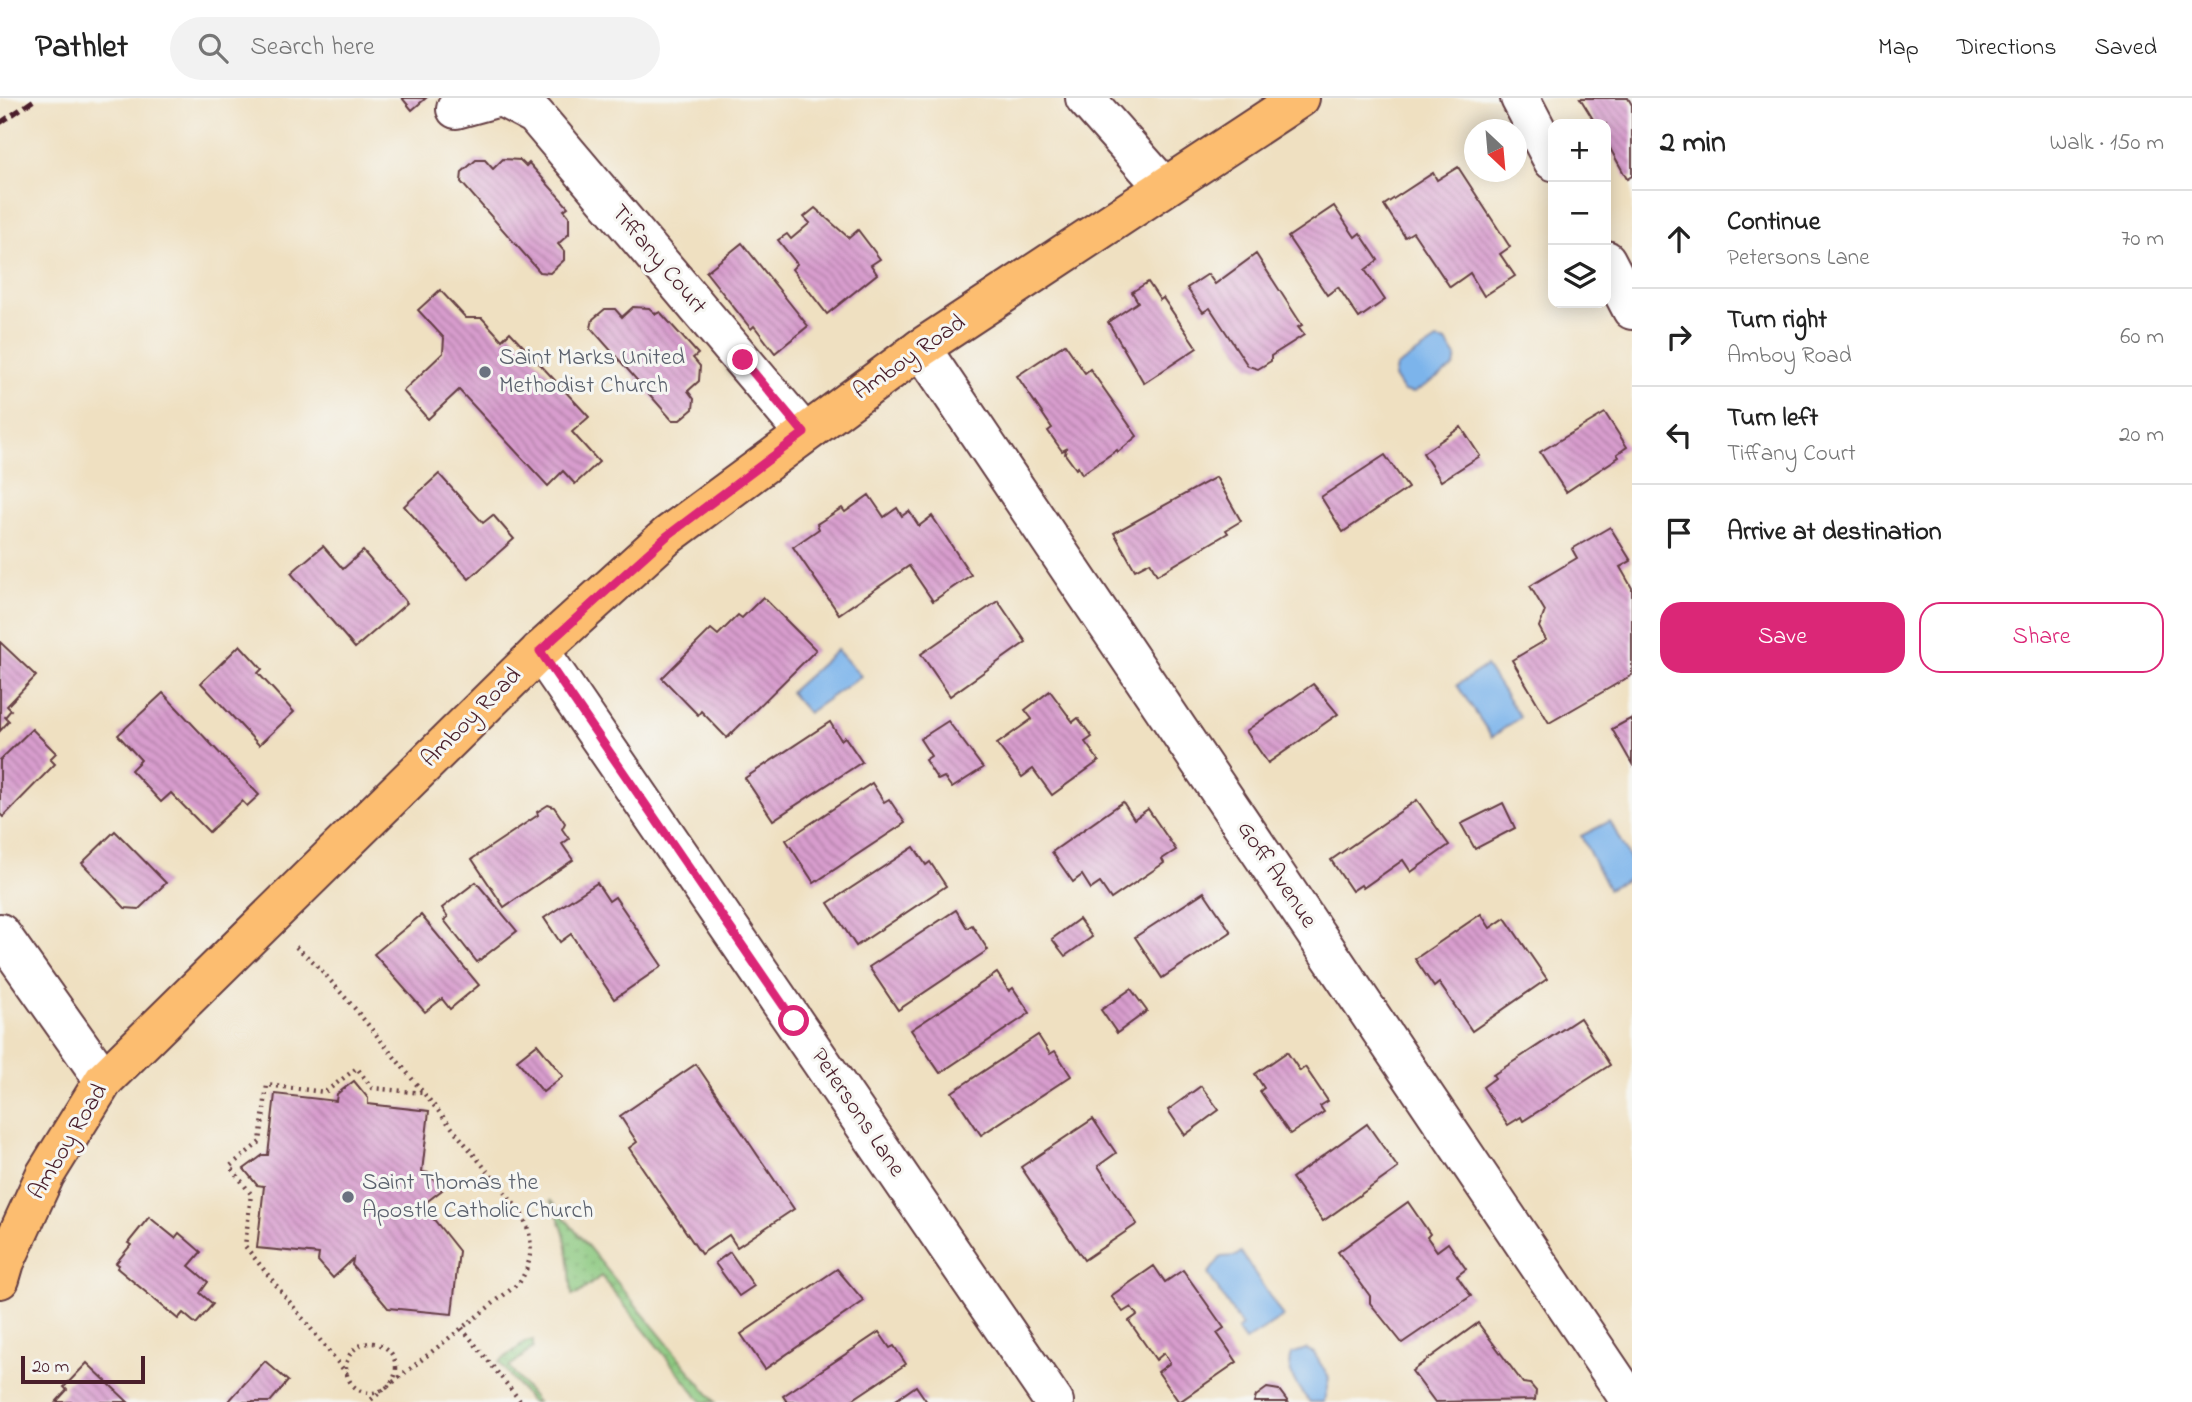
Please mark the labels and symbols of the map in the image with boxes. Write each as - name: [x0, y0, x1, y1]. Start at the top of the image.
- north arrow: [1464, 119, 1527, 182]
- street label: Tiffany Court: [601, 197, 715, 323]
- street label: Amboy Road: [847, 306, 974, 410]
- place label: Saint Marks United Methodist Church: [499, 341, 685, 404]
- route end: [727, 344, 758, 375]
- marker: Saint Marks United Methodist Church: [477, 364, 493, 380]
- street label: Amboy Road: [414, 659, 531, 777]
- street label: Goff Avenue: [1227, 814, 1325, 936]
- route start: [778, 1005, 809, 1036]
- street label: Petersons Lane: [801, 1042, 913, 1185]
- street label: Amboy Road: [20, 1077, 119, 1207]
- place label: Saint Thomas the Apostle Catholic Church: [362, 1166, 593, 1229]
- marker: Saint Thomas the Apostle Catholic Church: [340, 1189, 356, 1205]
- scale bar: [21, 1353, 145, 1385]

